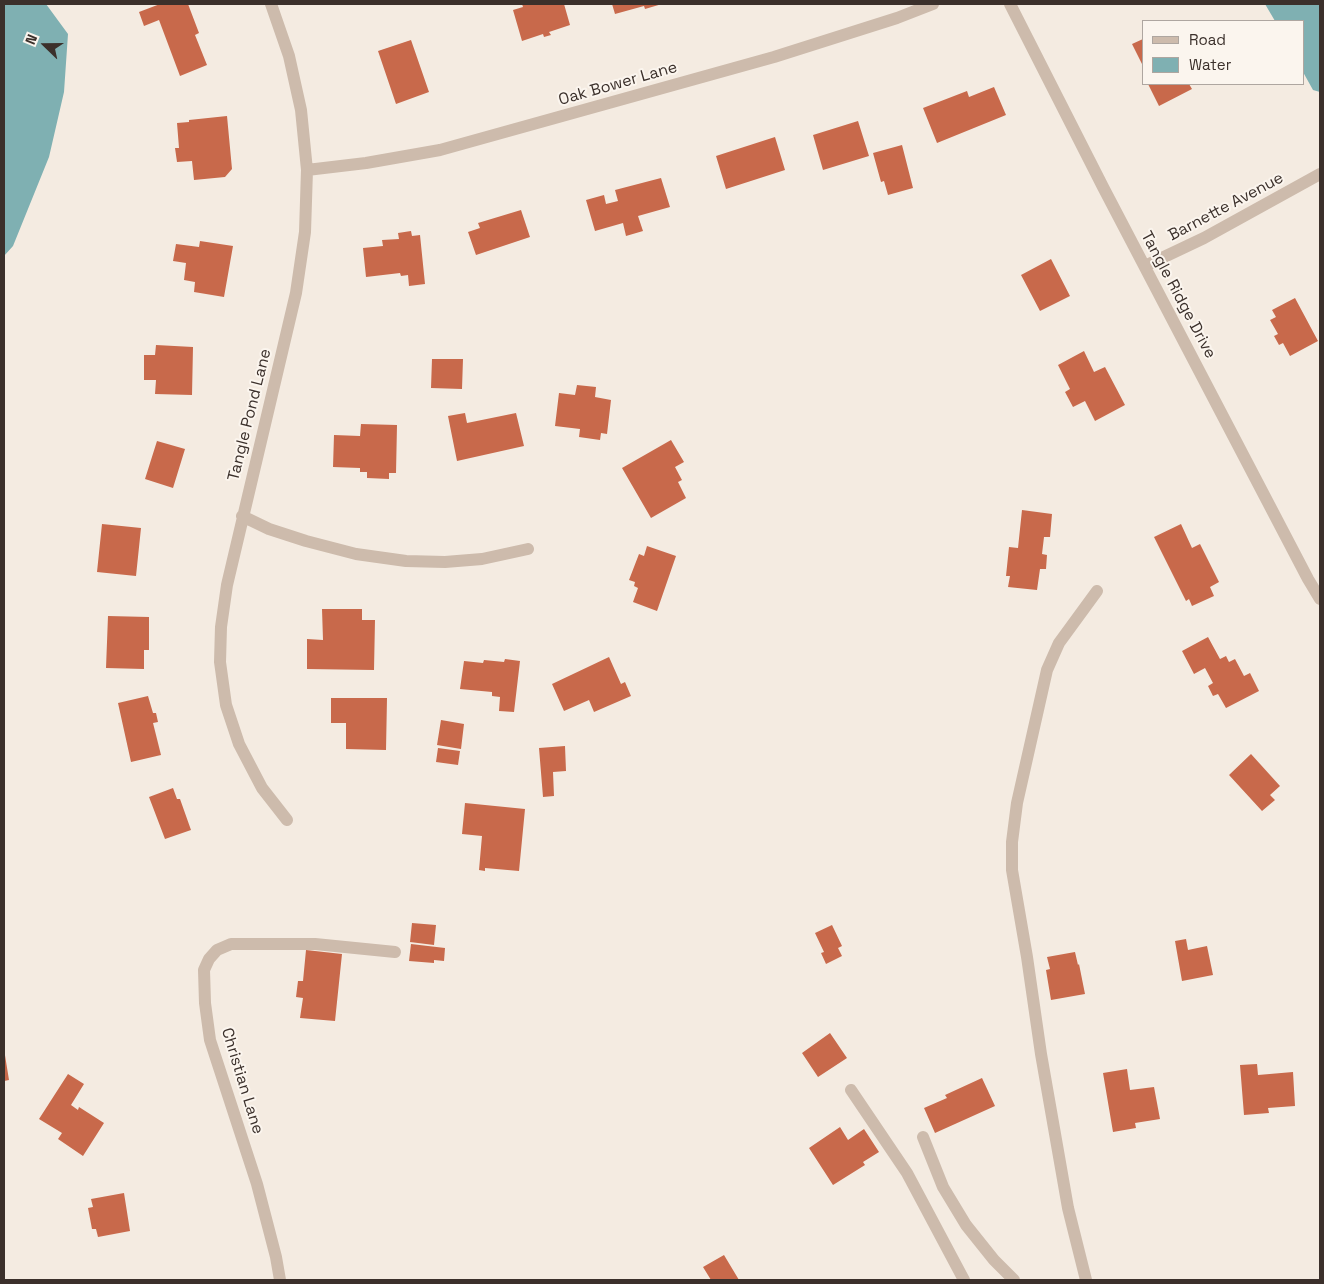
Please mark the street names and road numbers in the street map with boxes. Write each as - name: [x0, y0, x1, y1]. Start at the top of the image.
- street label: Oak Bower Lane: [557, 58, 679, 110]
- street label: Barnette Avenue: [1165, 169, 1287, 245]
- street label: Tangle Ridge Drive: [1136, 228, 1220, 362]
- street label: Tangle Pond Lane: [224, 347, 276, 483]
- street label: Christian Lane: [217, 1026, 267, 1136]

